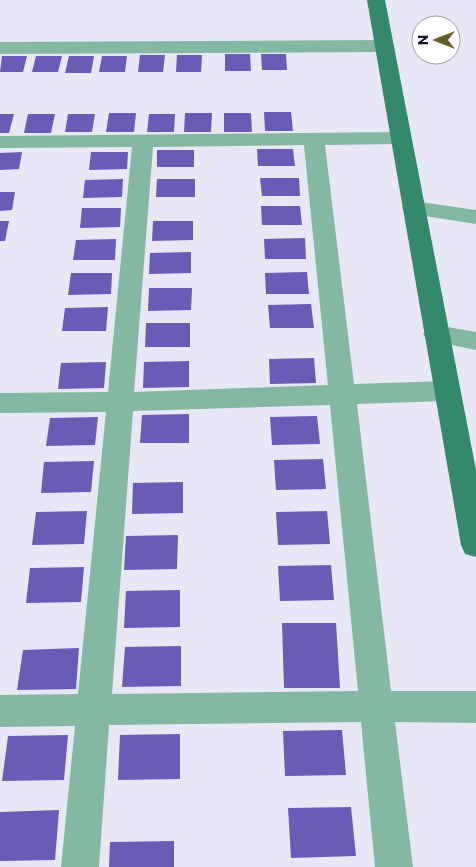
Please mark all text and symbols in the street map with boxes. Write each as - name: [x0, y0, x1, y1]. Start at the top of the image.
- north arrow: [411, 15, 461, 65]
- text: N: [414, 35, 431, 45]

